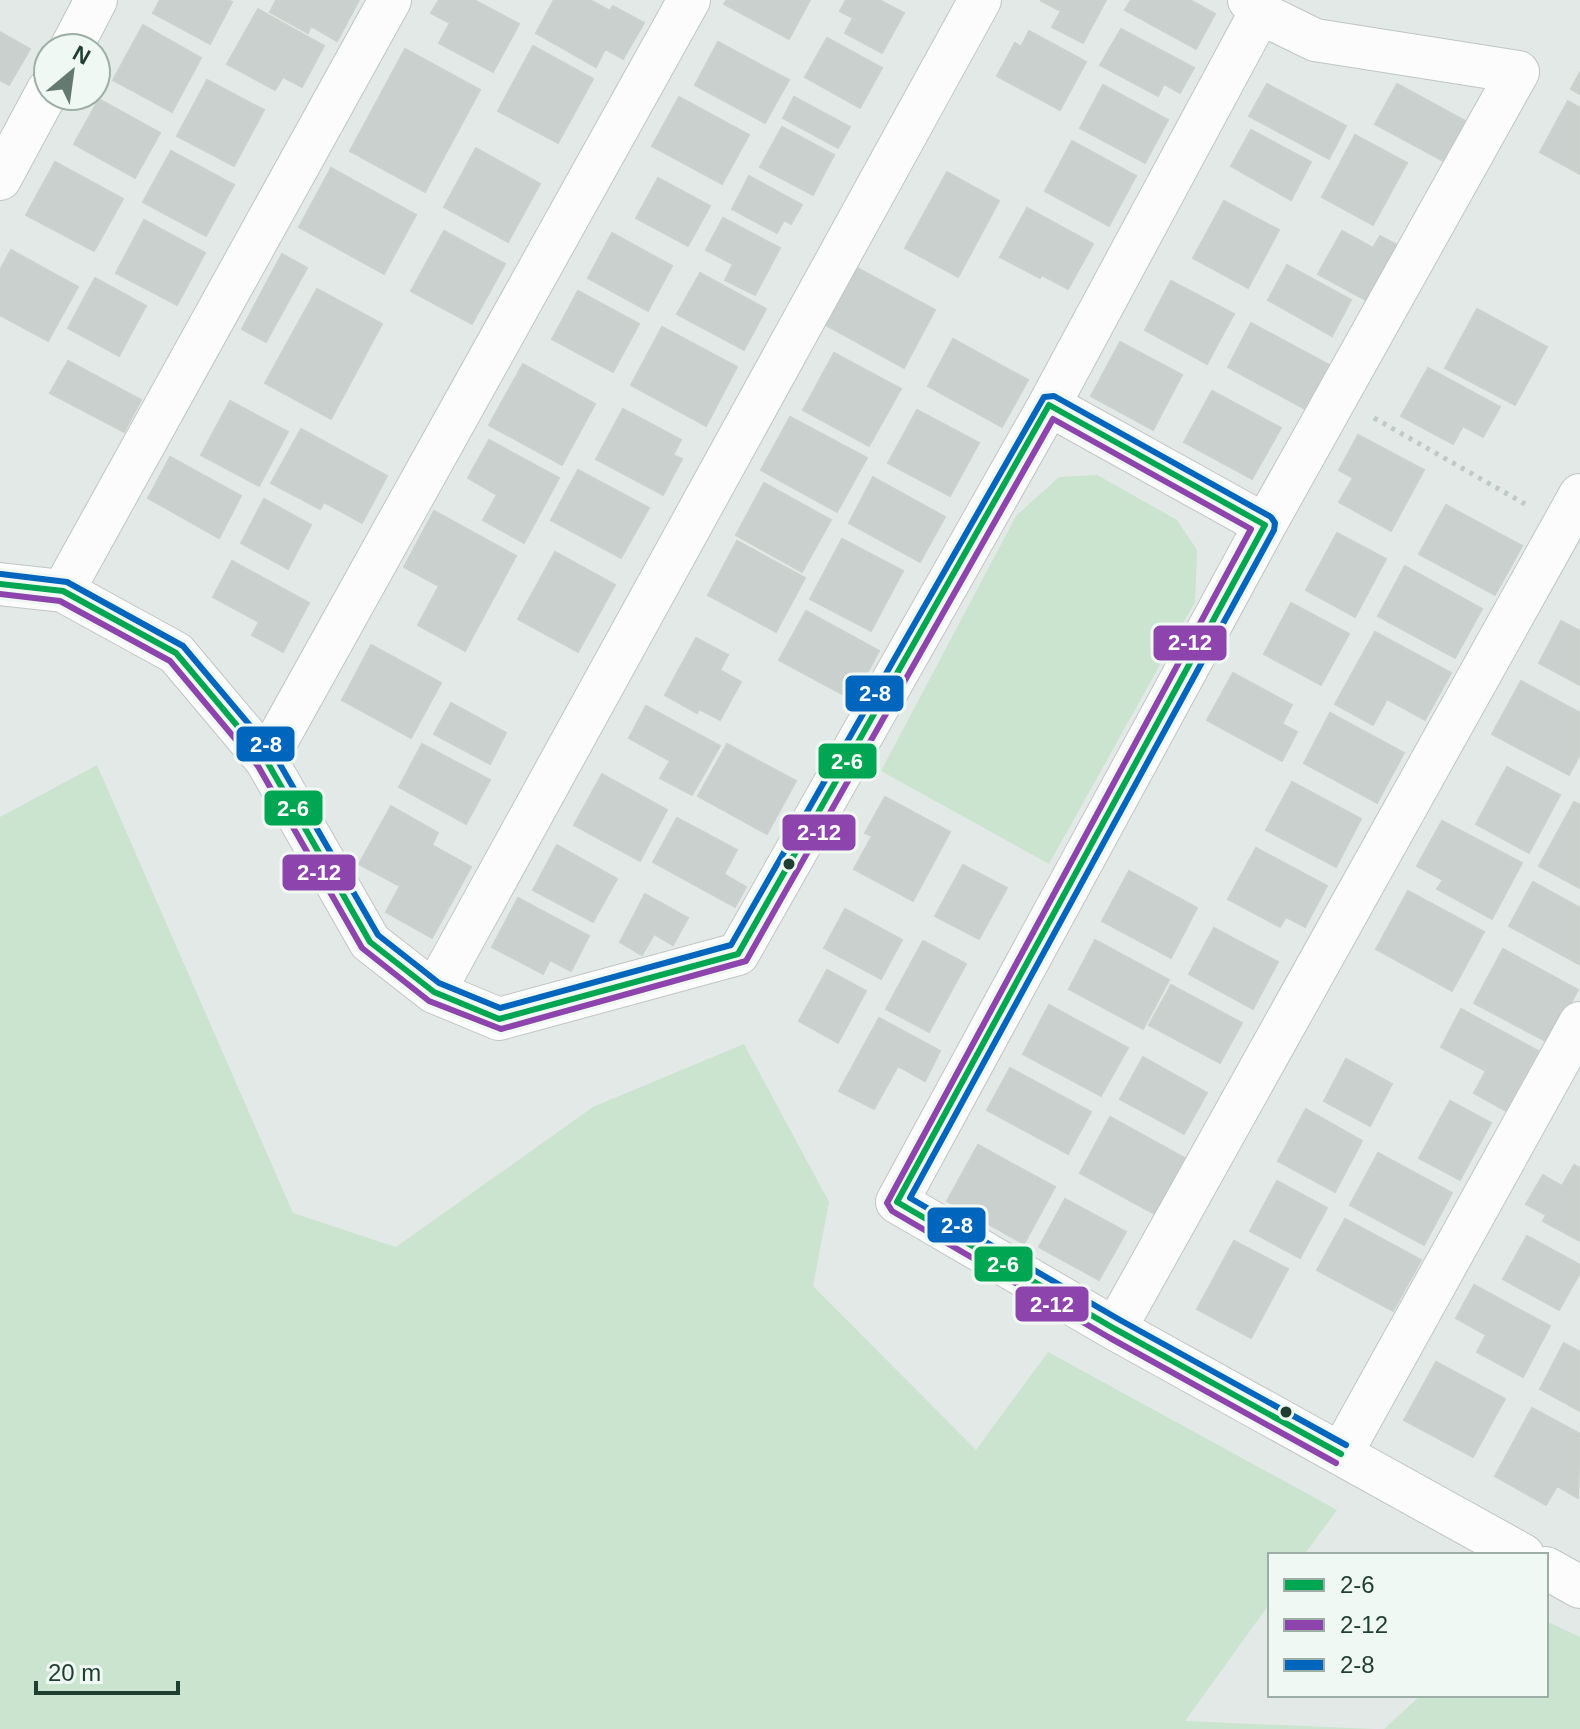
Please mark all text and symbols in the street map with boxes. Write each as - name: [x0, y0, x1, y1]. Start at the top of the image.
- north arrow: [32, 32, 112, 112]
- text: N: [68, 40, 94, 70]
- line badge: 2-12: [1152, 624, 1228, 662]
- text: 2-12: [1168, 630, 1212, 655]
- line badge: 2-8: [844, 674, 905, 713]
- text: 2-8: [859, 681, 891, 706]
- line badge: 2-8: [235, 725, 296, 763]
- text: 2-8: [250, 732, 282, 757]
- line badge: 2-6: [817, 742, 878, 780]
- text: 2-6: [831, 749, 863, 774]
- line badge: 2-6: [263, 789, 324, 827]
- text: 2-6: [277, 796, 309, 821]
- line badge: 2-12: [781, 813, 857, 852]
- text: 2-12: [797, 820, 841, 845]
- line badge: 2-12: [281, 853, 357, 892]
- unlabelled marker: [781, 856, 797, 872]
- text: 2-12: [297, 860, 341, 885]
- line badge: 2-8: [926, 1206, 987, 1244]
- text: 2-8: [941, 1213, 973, 1238]
- line badge: 2-6: [973, 1245, 1034, 1283]
- text: 2-6: [987, 1252, 1019, 1277]
- line badge: 2-12: [1014, 1285, 1090, 1323]
- text: 2-12: [1030, 1292, 1074, 1317]
- unlabelled marker: [1278, 1404, 1294, 1420]
- legend: [1268, 1553, 1548, 1697]
- text: 2-6: [1340, 1571, 1375, 1598]
- text: 2-12: [1340, 1611, 1388, 1638]
- scale bar: [36, 1645, 178, 1695]
- text: 2-8: [1340, 1651, 1375, 1678]
- text: 20 m: [48, 1659, 101, 1686]

